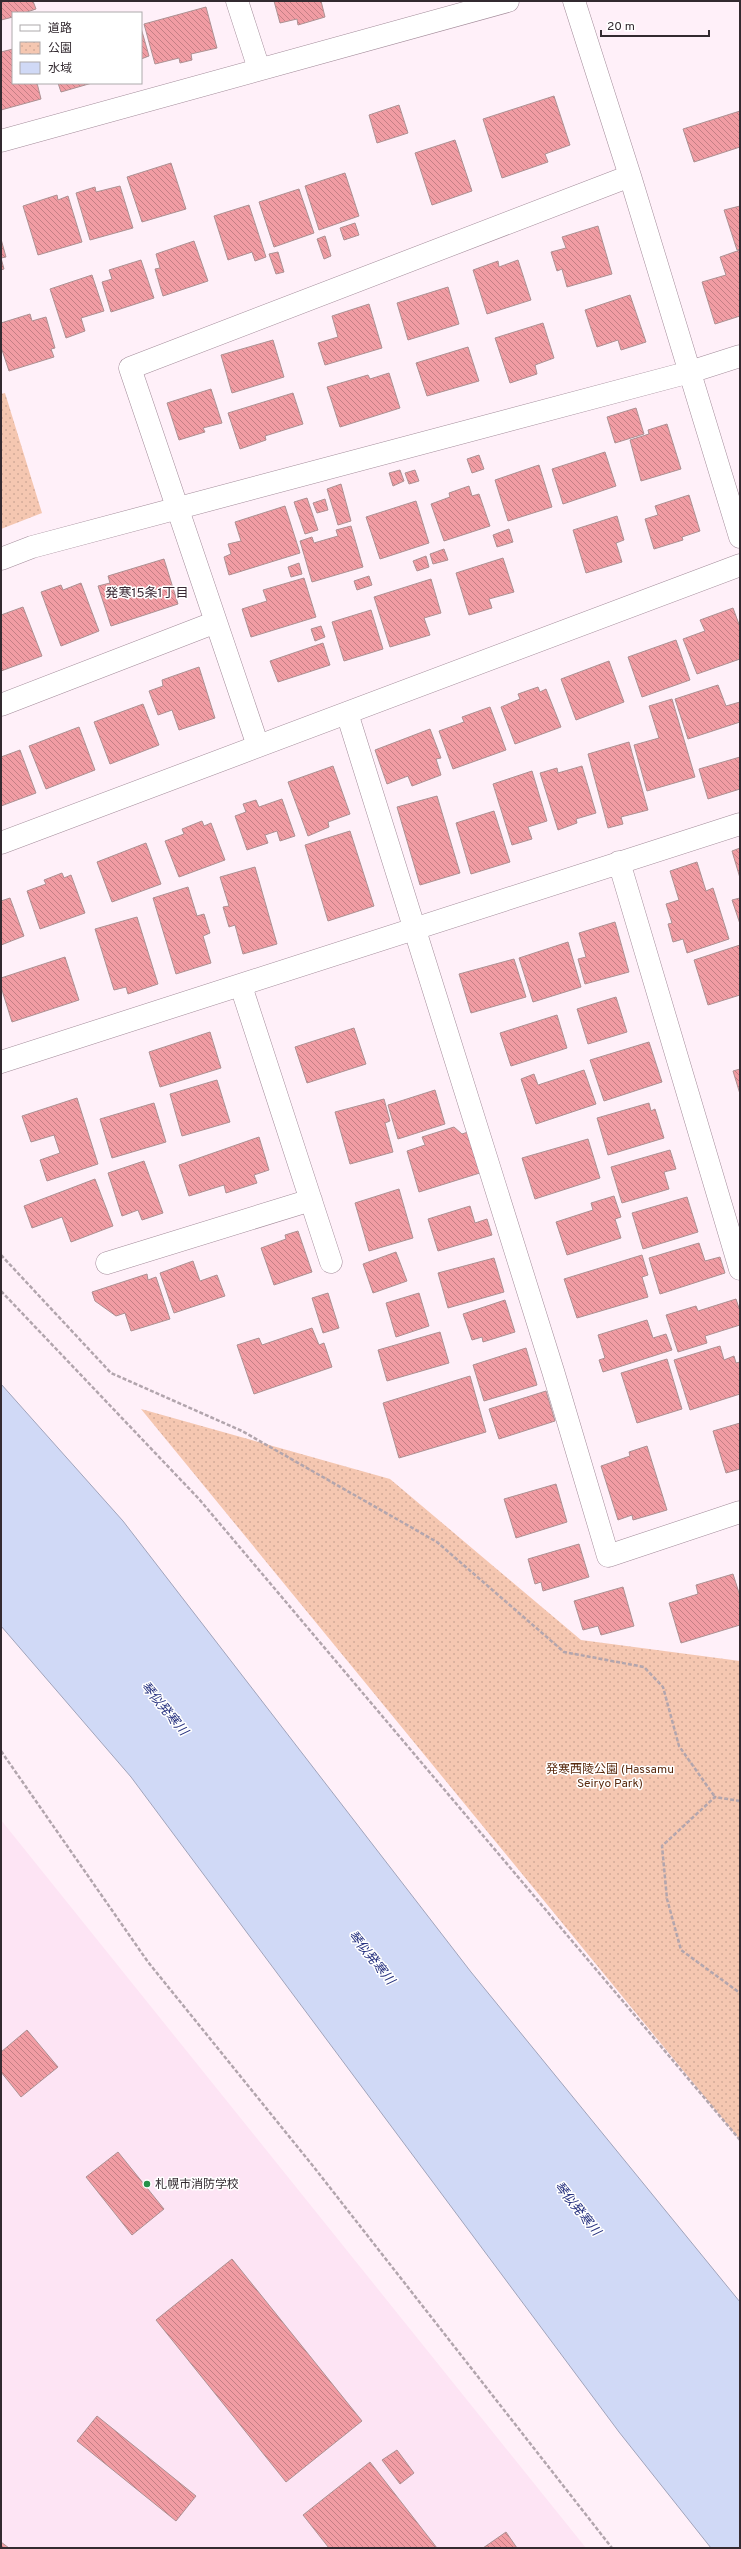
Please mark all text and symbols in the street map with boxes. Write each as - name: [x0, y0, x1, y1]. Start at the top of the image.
- legend: [12, 12, 142, 84]
- scale bar: [601, 12, 709, 38]
- text: 20 m: [607, 19, 635, 35]
- text: 道路: [48, 21, 72, 37]
- text: 公園: [48, 41, 72, 57]
- text: 水域: [48, 61, 72, 77]
- district label: 発寒15条1丁目: [106, 585, 188, 602]
- water label: 琴似発寒川: [136, 1679, 192, 1741]
- park label: 発寒西陵公園 (Hassamu Seiryo Park): [546, 1762, 674, 1792]
- water label: 琴似発寒川: [344, 1928, 398, 1990]
- place label: 札幌市消防学校: [155, 2177, 239, 2193]
- marker: 札幌市消防学校: [142, 2179, 152, 2189]
- water label: 琴似発寒川: [550, 2179, 604, 2241]

